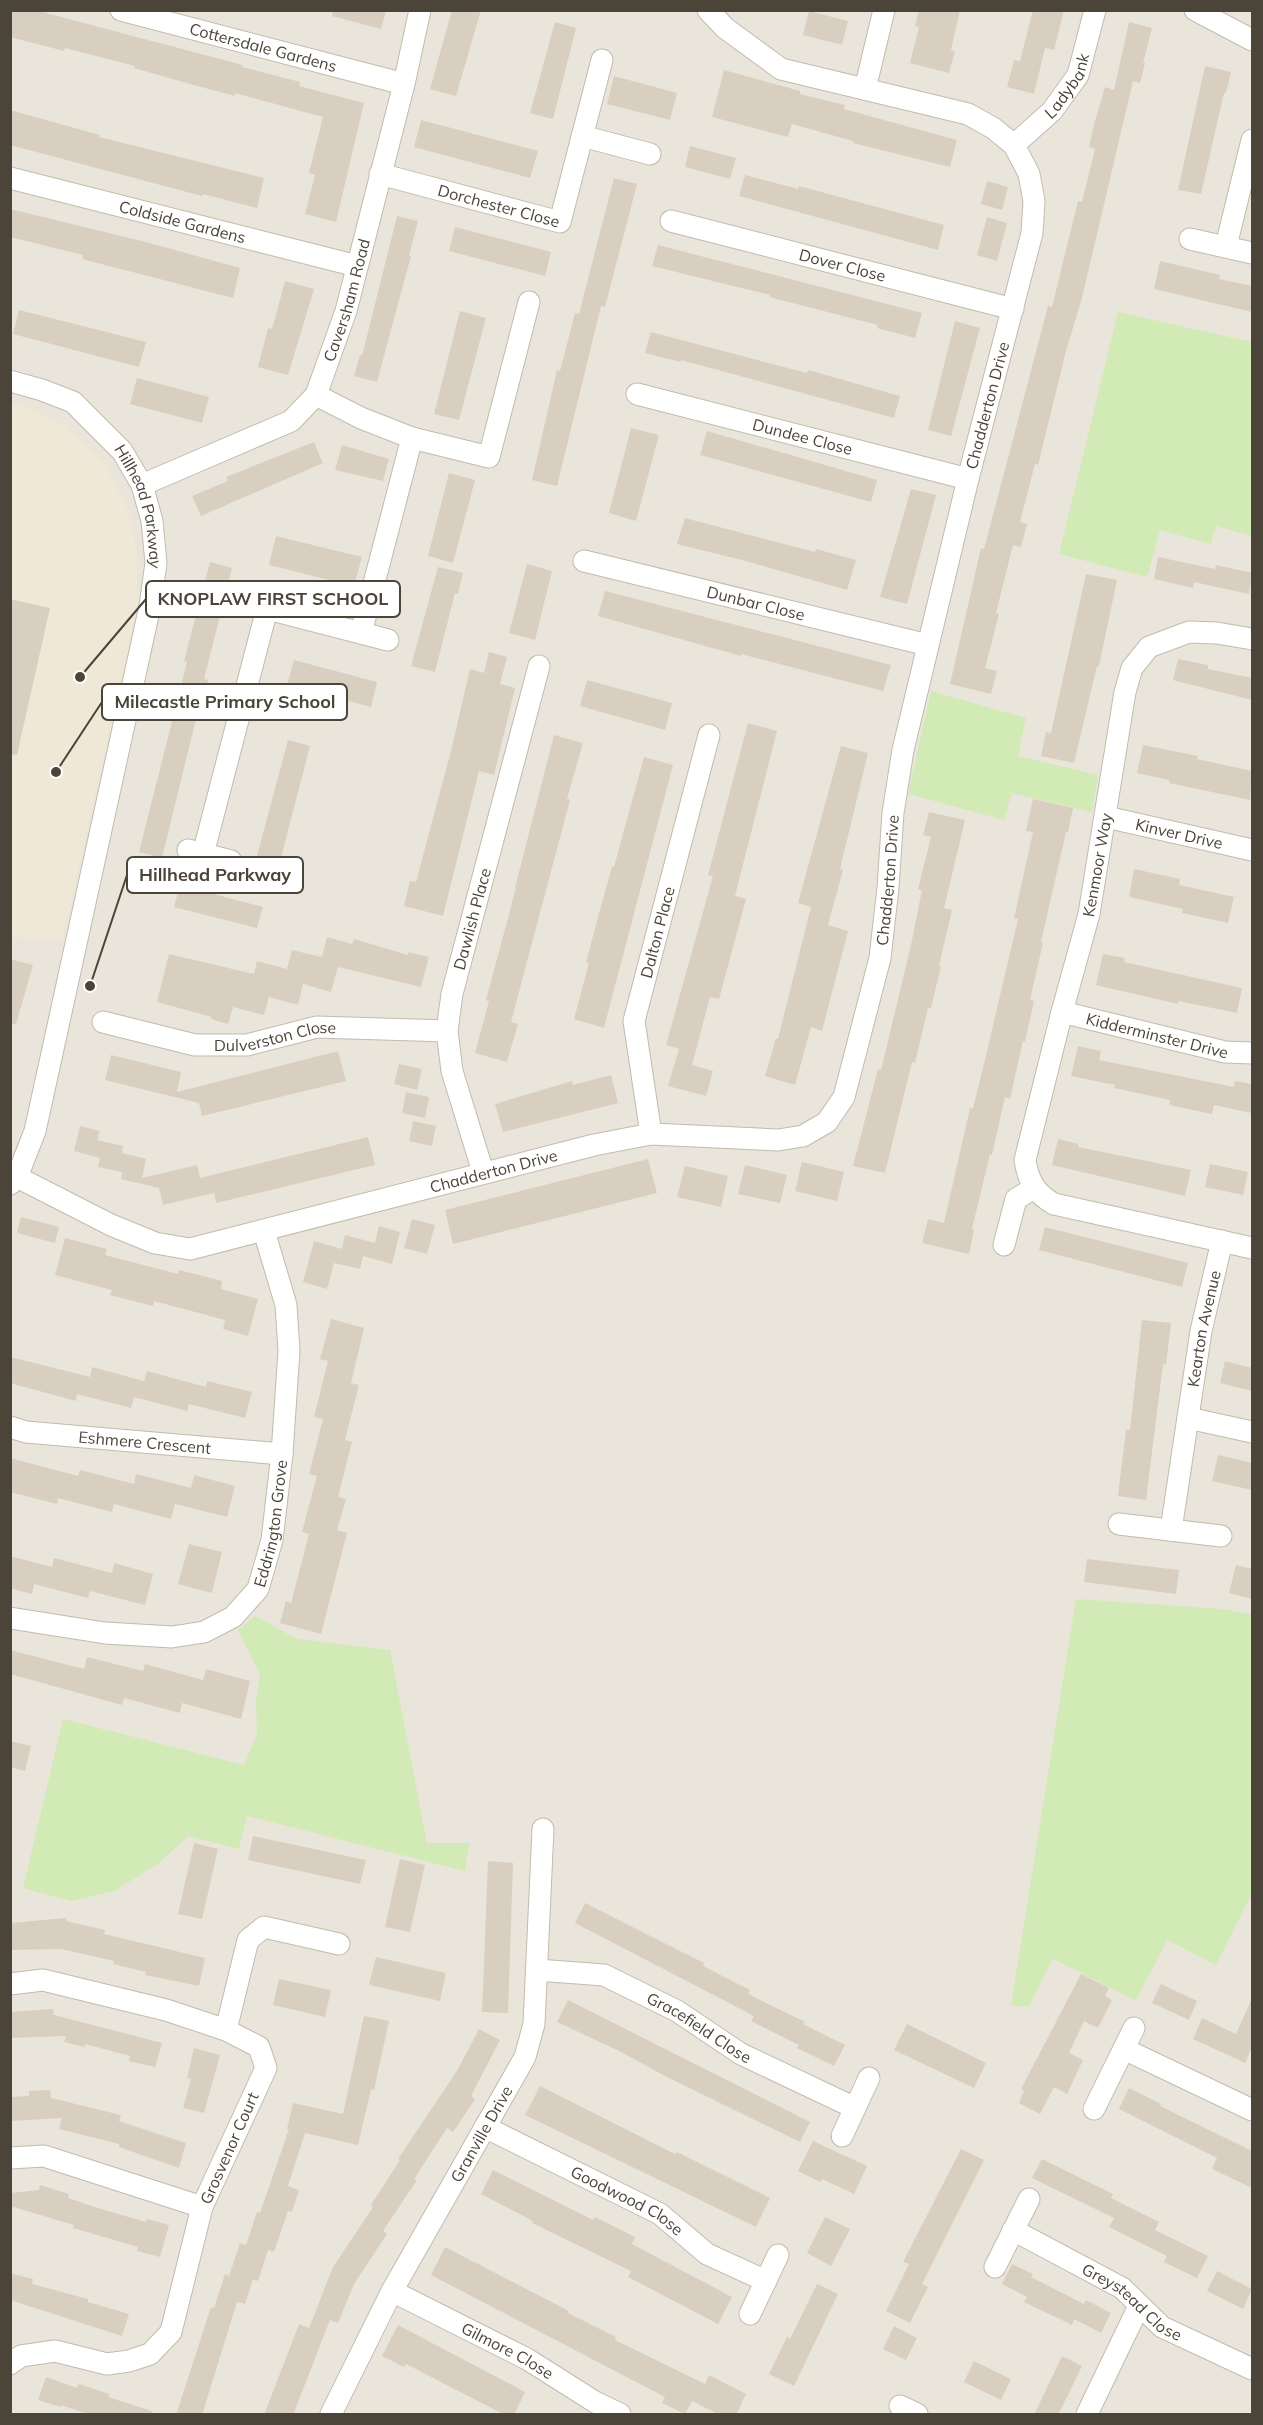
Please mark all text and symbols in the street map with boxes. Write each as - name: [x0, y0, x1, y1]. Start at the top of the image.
- street label: Cottersdale Gardens: [187, 18, 339, 76]
- street label: Ladybank: [1040, 50, 1093, 123]
- street label: Dorchester Close: [436, 180, 562, 232]
- street label: Coldside Gardens: [117, 196, 248, 247]
- street label: Caversham Road: [319, 237, 374, 364]
- street label: Dover Close: [797, 244, 888, 286]
- street label: Chadderton Drive: [961, 339, 1013, 471]
- street label: Dundee Close: [751, 414, 855, 459]
- street label: Hillhead Parkway: [110, 441, 166, 570]
- callout: KNOPLAW FIRST SCHOOL: [146, 581, 400, 617]
- street label: Dunbar Close: [705, 581, 807, 625]
- text: KNOPLAW FIRST SCHOOL: [158, 587, 388, 610]
- callout: Milecastle Primary School: [102, 684, 347, 720]
- text: Milecastle Primary School: [114, 690, 336, 713]
- street label: Kenmoor Way: [1078, 811, 1116, 919]
- street label: Chadderton Drive: [871, 814, 903, 947]
- street label: Kinver Drive: [1134, 814, 1225, 853]
- callout: Hillhead Parkway: [127, 857, 303, 893]
- text: Hillhead Parkway: [139, 863, 291, 886]
- street label: Dawlish Place: [449, 866, 495, 972]
- street label: Dalton Place: [636, 884, 679, 980]
- street label: Kidderminster Drive: [1084, 1008, 1230, 1062]
- street label: Dulverston Close: [214, 1017, 336, 1055]
- street label: Chadderton Drive: [428, 1145, 559, 1197]
- street label: Kearton Avenue: [1183, 1268, 1225, 1388]
- street label: Eshmere Crescent: [78, 1427, 212, 1458]
- street label: Eddrington Grove: [249, 1459, 291, 1589]
- street label: Gracefield Close: [644, 1988, 754, 2067]
- street label: Granville Drive: [446, 2082, 517, 2186]
- street label: Grosvenor Court: [195, 2089, 263, 2207]
- street label: Goodwood Close: [567, 2161, 687, 2239]
- street label: Greystead Close: [1079, 2259, 1185, 2345]
- street label: Gilmore Close: [458, 2318, 557, 2383]

